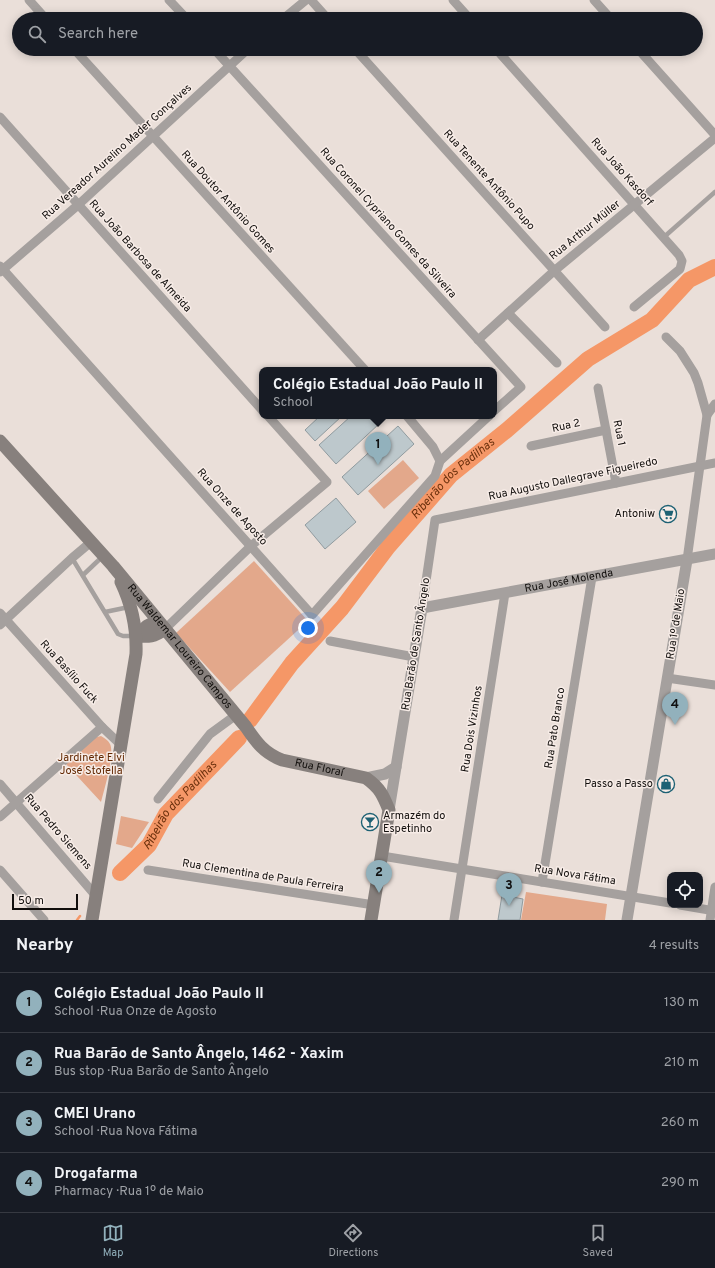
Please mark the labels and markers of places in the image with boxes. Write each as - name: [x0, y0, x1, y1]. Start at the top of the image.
- pin: 1: [365, 432, 391, 465]
- supermarket icon: Antoniw: [658, 504, 678, 524]
- place label: Antoniw: [615, 507, 655, 521]
- pin: 4: [662, 692, 688, 725]
- shop icon: Passo a Passo: [656, 774, 676, 794]
- place label: Passo a Passo: [584, 777, 653, 791]
- place label: Armazém do Espetinho: [383, 809, 445, 836]
- bar icon: Armazém do Espetinho: [360, 812, 380, 832]
- pin: 2: [366, 860, 392, 893]
- pin: 3: [496, 873, 522, 906]

